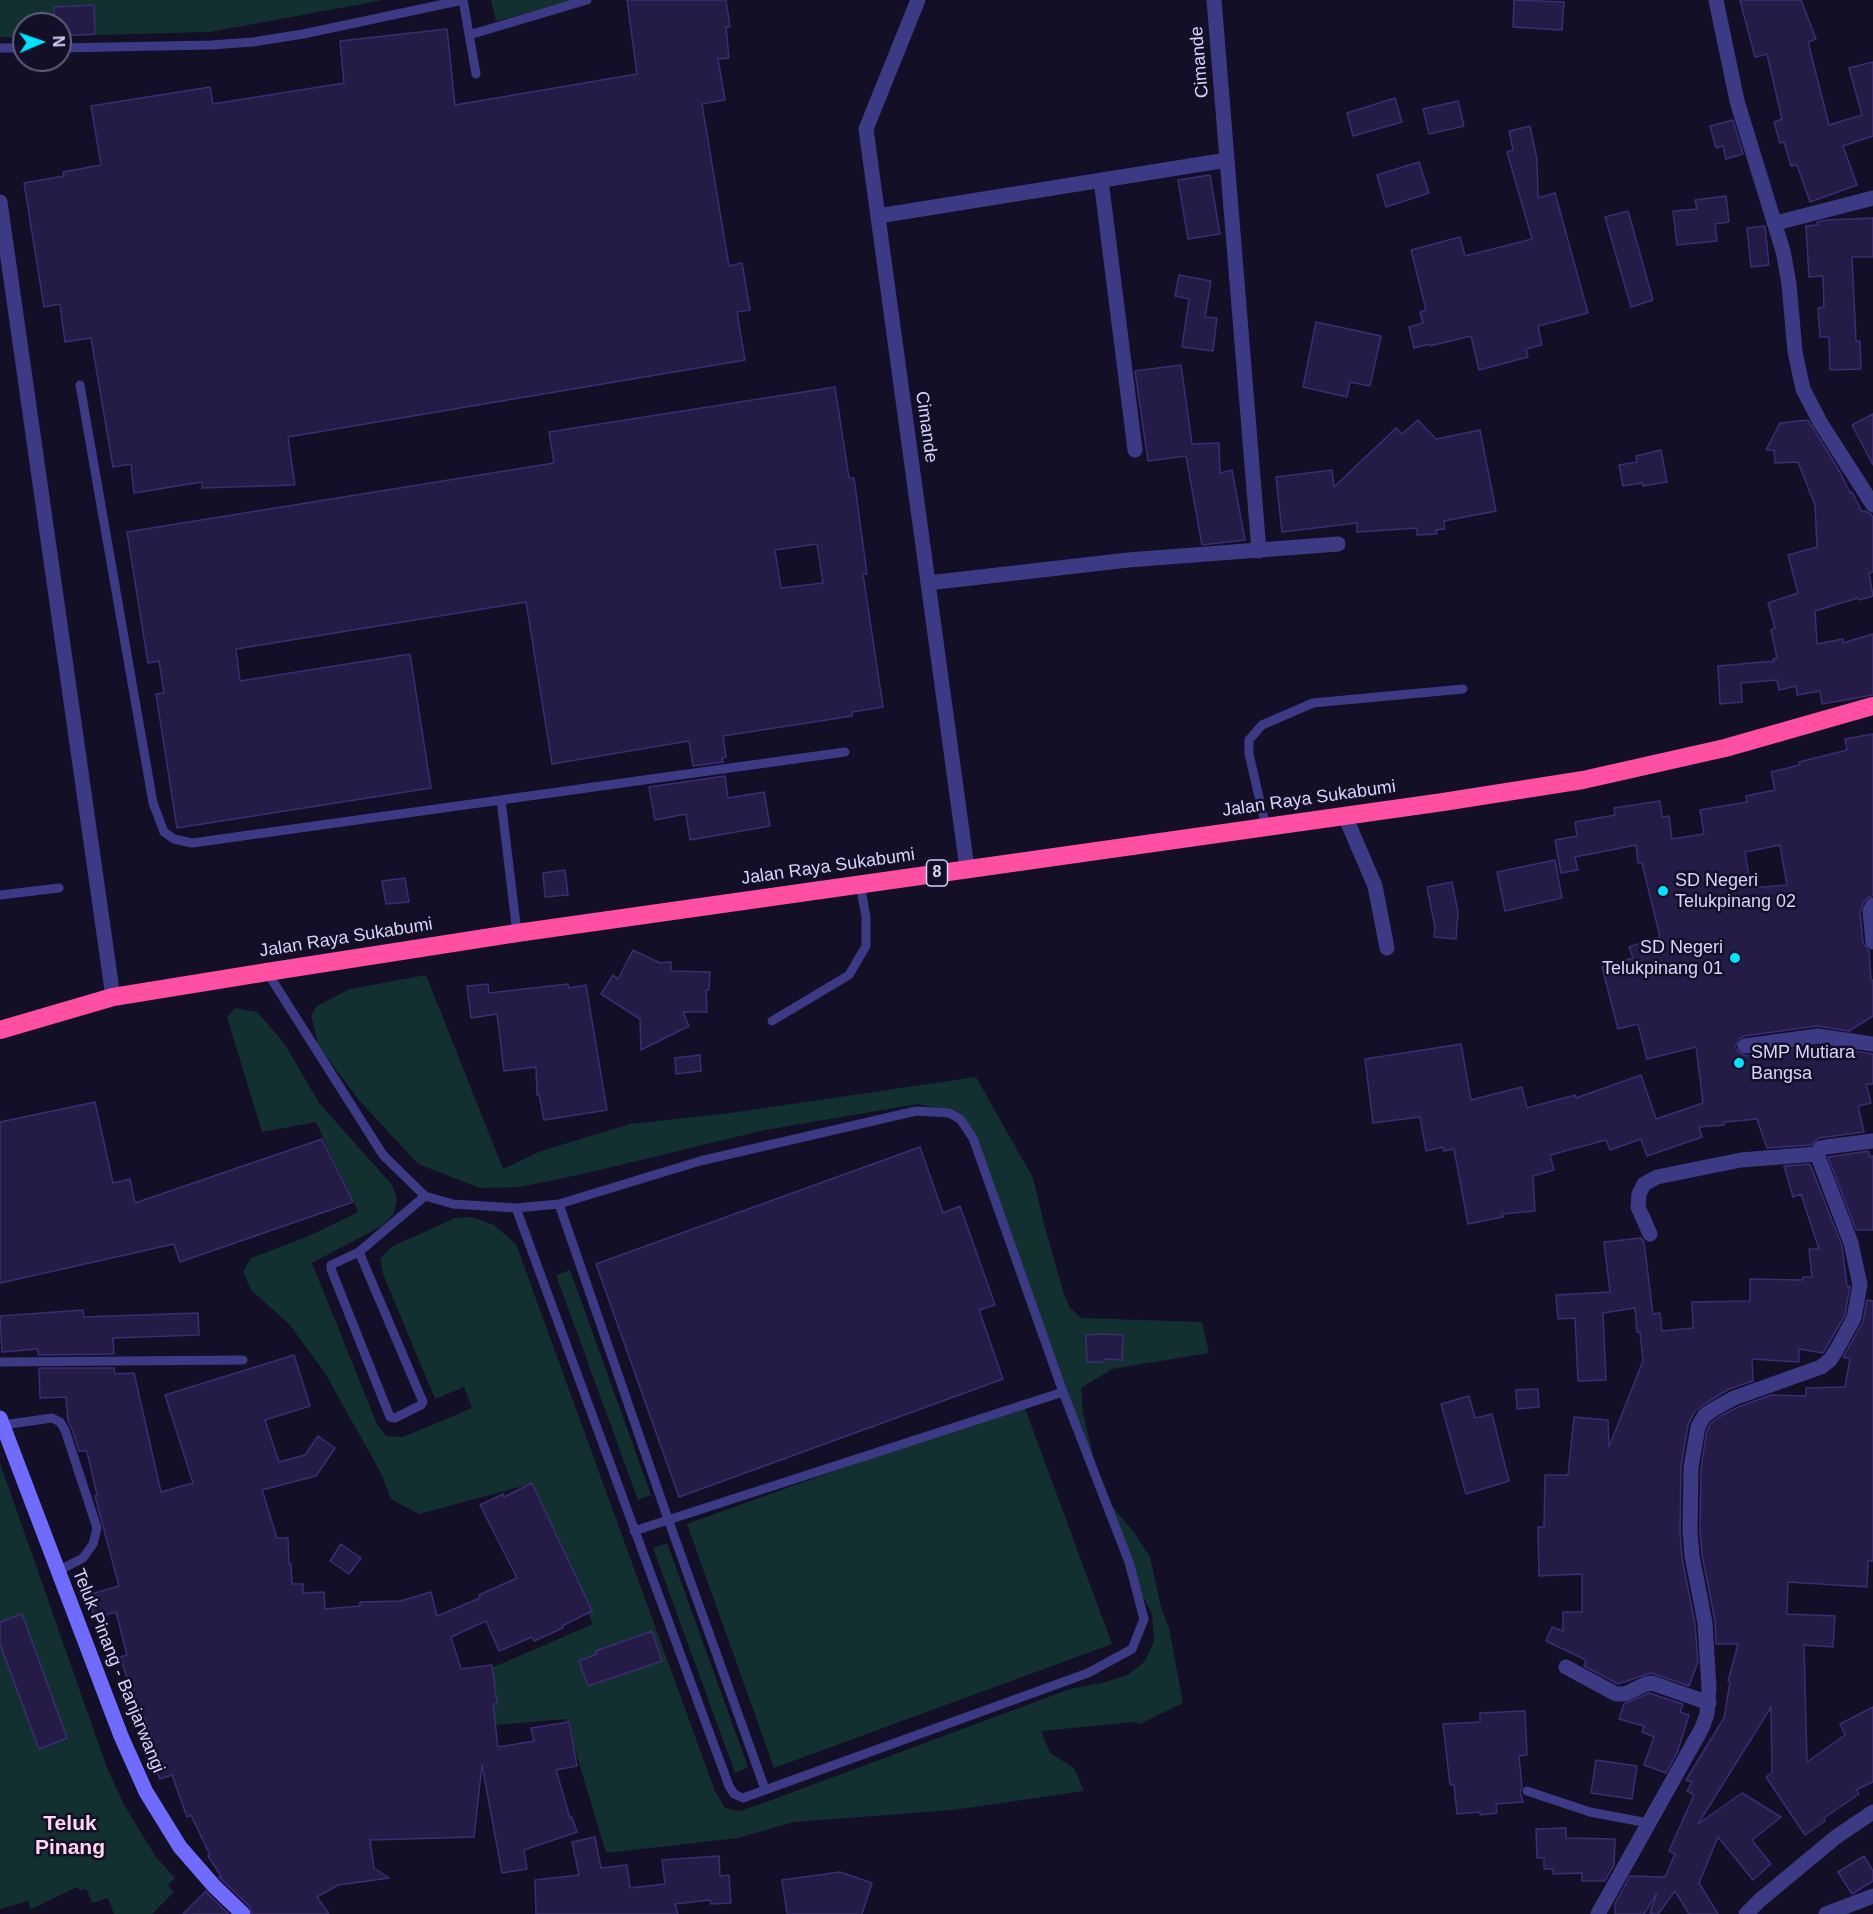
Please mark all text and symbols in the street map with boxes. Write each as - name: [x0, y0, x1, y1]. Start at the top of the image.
- north arrow: [12, 12, 72, 72]
- street label: Cimande: [1186, 25, 1214, 99]
- text: N: [50, 35, 67, 47]
- street label: Cimande: [910, 390, 942, 464]
- street label: Jalan Raya Sukabumi: [1221, 776, 1397, 822]
- street label: Jalan Raya Sukabumi: [740, 844, 916, 890]
- road number: 8: [926, 860, 948, 886]
- place label: SD Negeri Telukpinang 02: [1675, 870, 1796, 912]
- marker: SD Negeri Telukpinang 02: [1656, 884, 1670, 898]
- street label: Jalan Raya Sukabumi: [258, 914, 434, 962]
- place label: SD Negeri Telukpinang 01: [1602, 937, 1723, 980]
- marker: SD Negeri Telukpinang 01: [1728, 951, 1742, 965]
- place label: SMP Mutiara Bangsa: [1751, 1042, 1855, 1084]
- marker: SMP Mutiara Bangsa: [1732, 1056, 1746, 1070]
- street label: Teluk Pinang - Banjarwangi: [67, 1566, 169, 1776]
- district label: Teluk Pinang: [35, 1811, 105, 1861]

